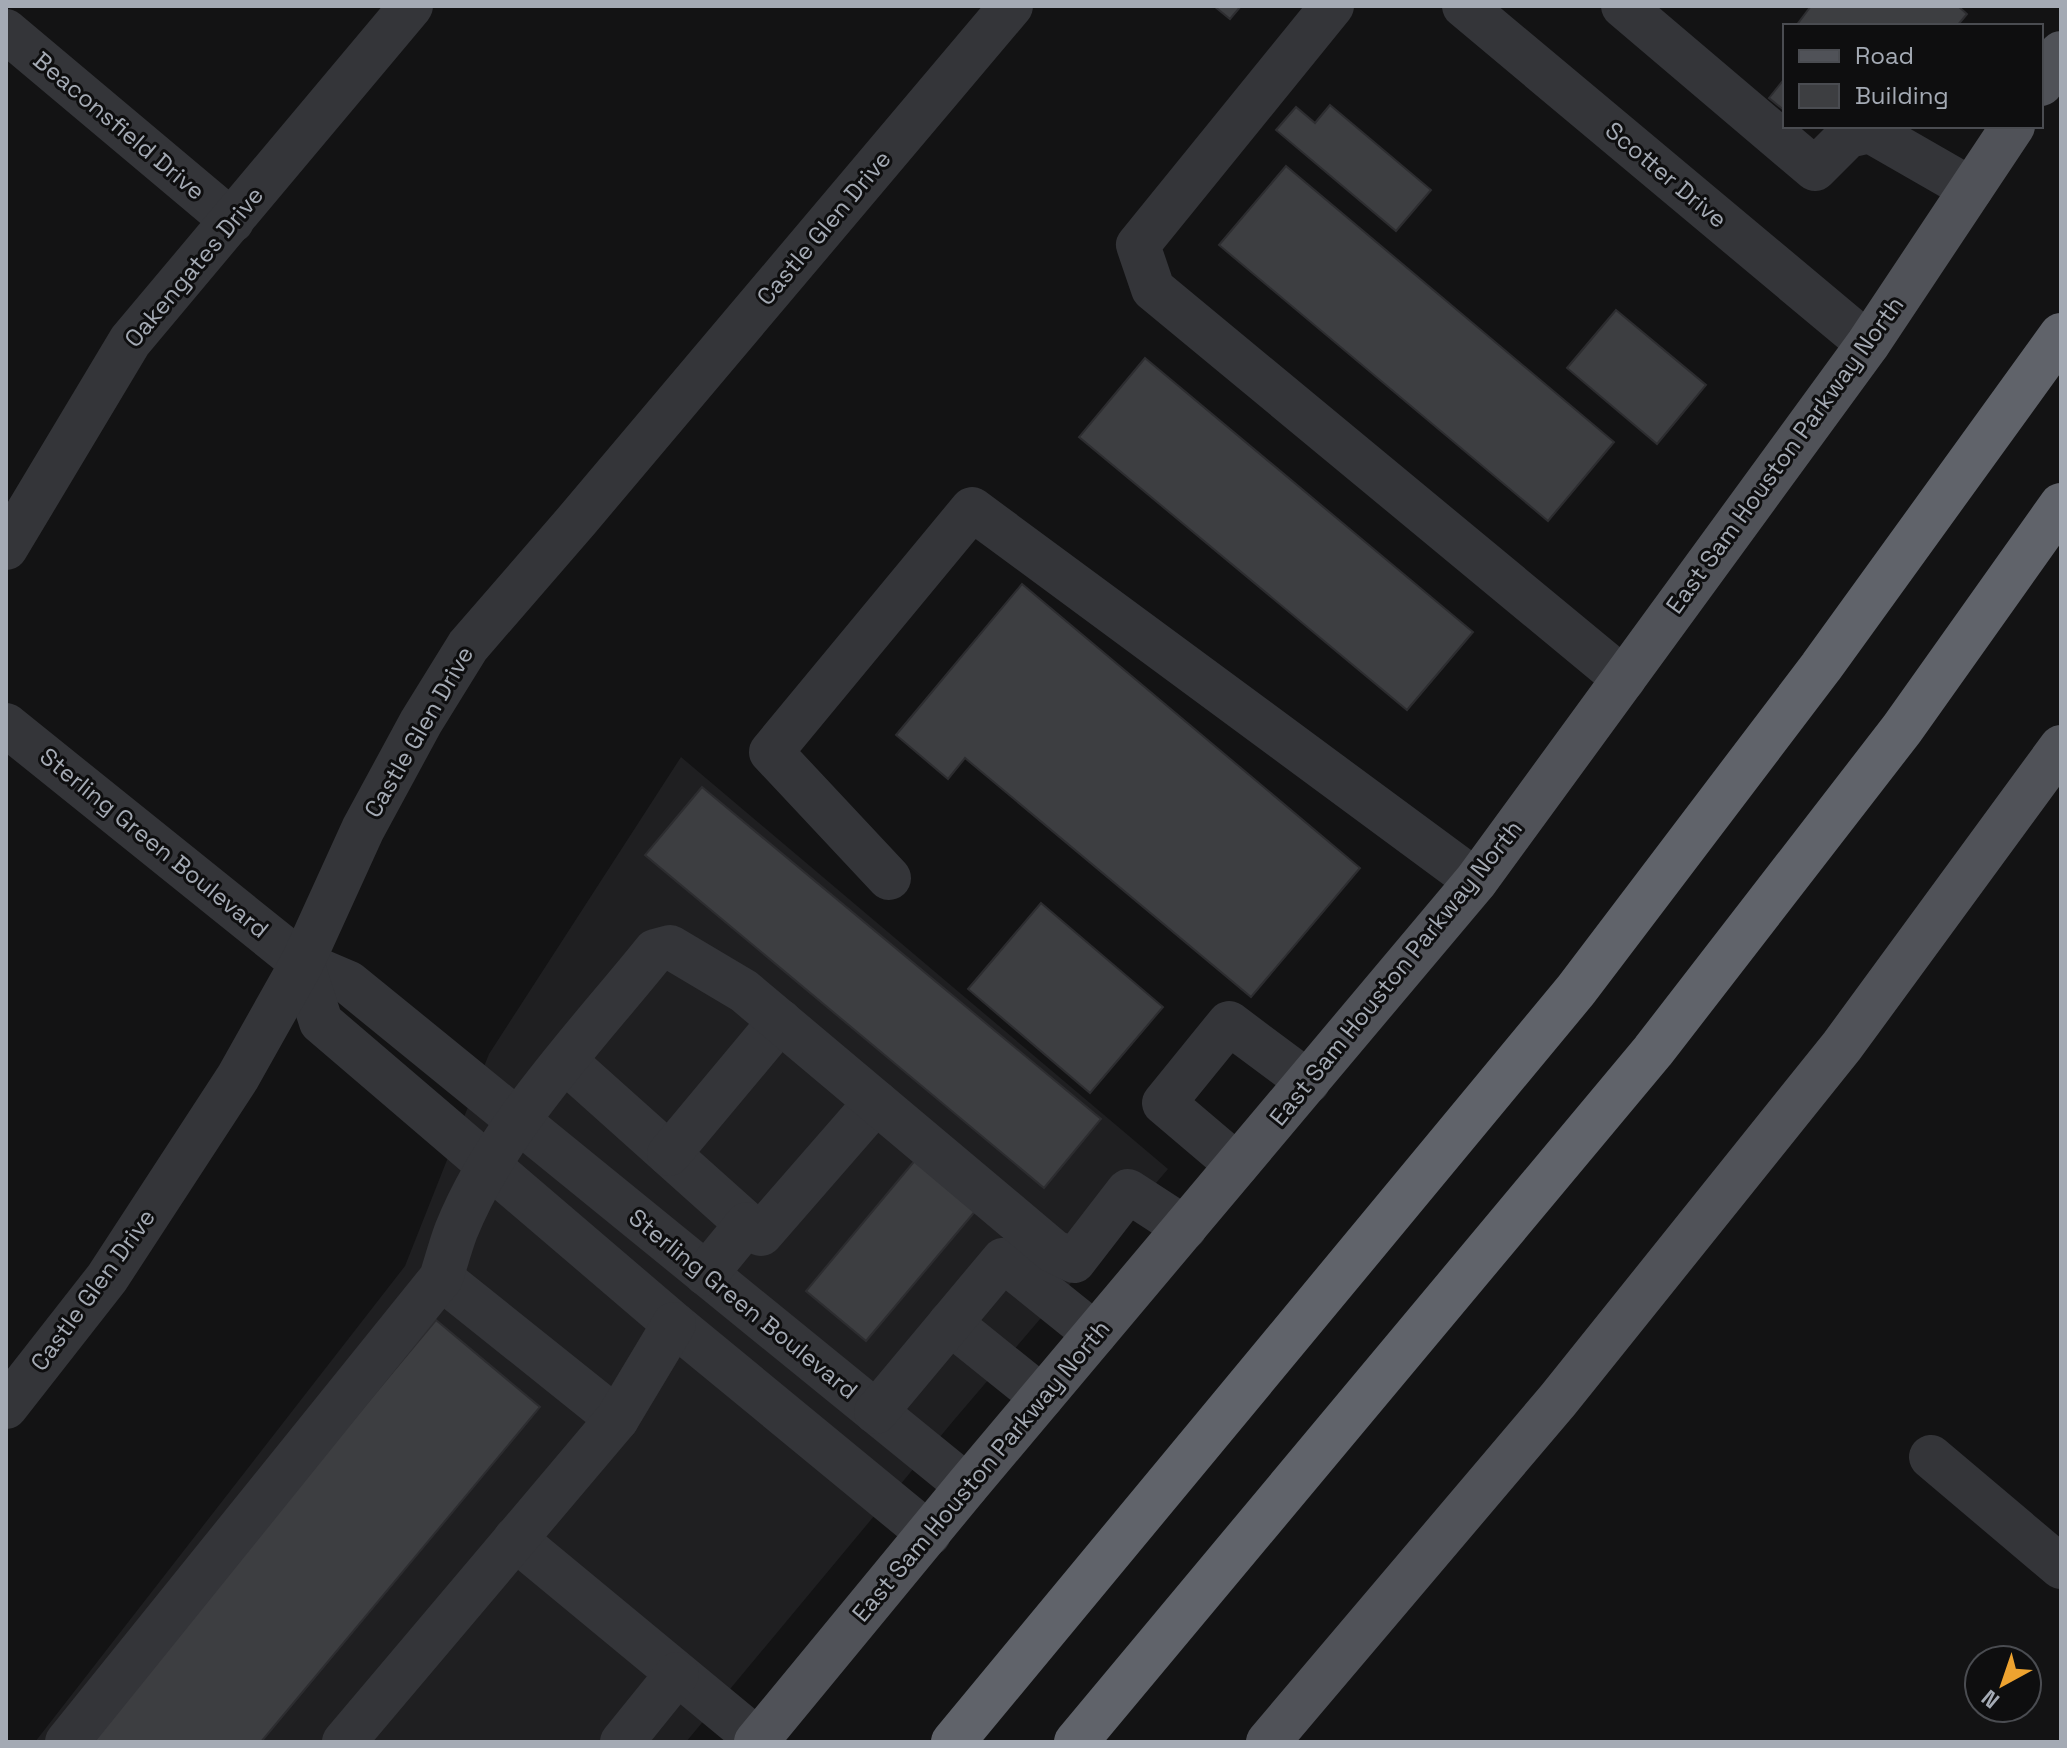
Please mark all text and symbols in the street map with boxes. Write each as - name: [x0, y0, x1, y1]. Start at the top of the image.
- legend: [1783, 24, 2043, 128]
- text: Road: [1855, 40, 1914, 71]
- street label: Beaconsfield Drive: [27, 45, 212, 207]
- text: Building: [1855, 80, 1949, 111]
- street label: Scotter Drive: [1599, 115, 1734, 235]
- street label: Castle Glen Drive: [750, 144, 898, 312]
- street label: Oakengates Drive: [117, 180, 270, 353]
- street label: East Sam Houston Parkway North: [1659, 290, 1910, 620]
- street label: Castle Glen Drive: [357, 640, 480, 823]
- street label: Sterling Green Boulevard: [34, 741, 275, 945]
- street label: East Sam Houston Parkway North: [1262, 813, 1529, 1132]
- street label: Castle Glen Drive: [23, 1202, 162, 1377]
- street label: Sterling Green Boulevard: [623, 1202, 864, 1406]
- street label: East Sam Houston Parkway North: [845, 1313, 1116, 1628]
- north arrow: [1963, 1644, 2043, 1724]
- text: N: [1975, 1684, 2005, 1715]

